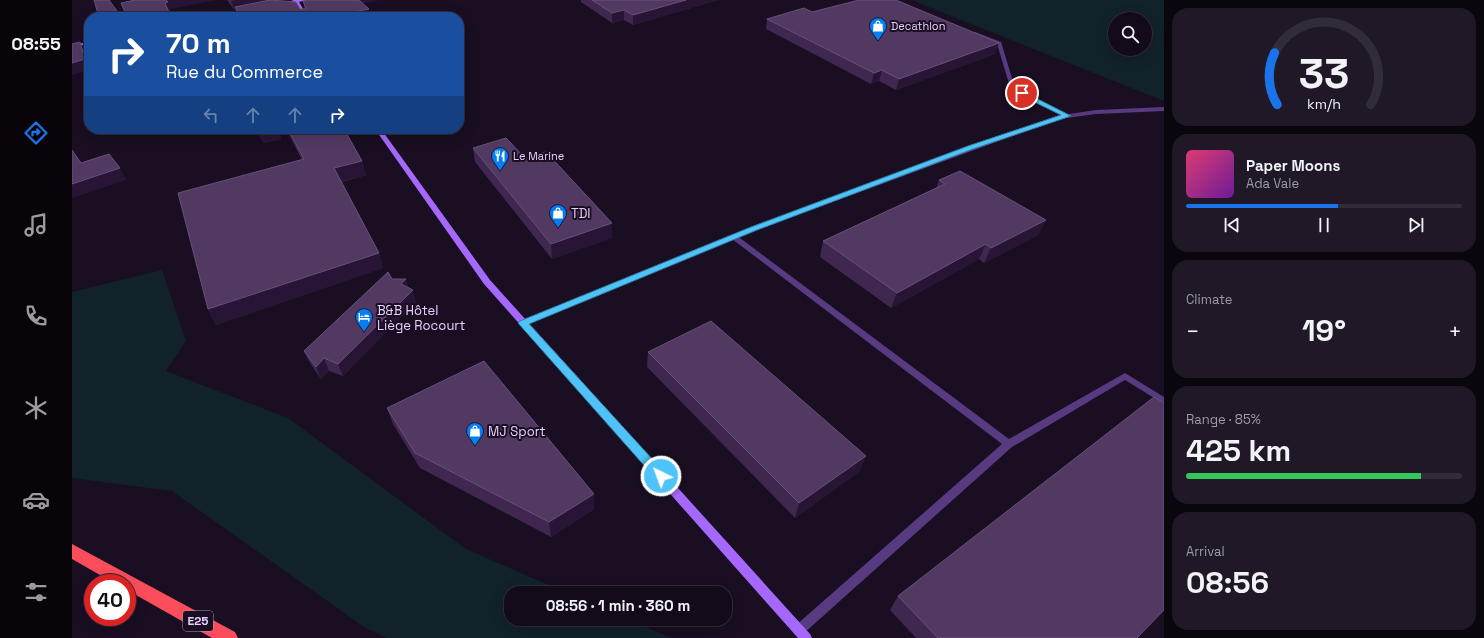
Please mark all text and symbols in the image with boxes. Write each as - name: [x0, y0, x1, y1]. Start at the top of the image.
- map controls: [1108, 12, 1152, 56]
- button: search: [1108, 12, 1152, 56]
- shop icon: Decathlon: [868, 16, 888, 41]
- place label: Decathlon: [891, 19, 945, 33]
- text: 70 m: [166, 25, 231, 61]
- icon: right: [100, 28, 152, 80]
- text: 08:55: [11, 32, 61, 55]
- text: 33: [1299, 47, 1349, 100]
- text: Rue du Commerce: [166, 60, 323, 83]
- pin: [1005, 76, 1039, 110]
- icon: arrive: [1011, 82, 1033, 104]
- text: km/h: [1307, 95, 1341, 113]
- icon: left: [200, 104, 222, 126]
- icon: ahead: [242, 104, 264, 126]
- icon: ahead: [284, 104, 306, 126]
- icon: right: [326, 104, 348, 126]
- icon: directions: [22, 119, 50, 147]
- restaurant icon: Le Marine: [490, 146, 510, 171]
- place label: Le Marine: [513, 149, 564, 163]
- text: Paper Moons: [1246, 156, 1340, 175]
- text: Ada Vale: [1246, 175, 1299, 192]
- shop icon: TDI: [548, 203, 568, 228]
- place label: TDI: [571, 205, 590, 222]
- icon: music: [22, 211, 50, 239]
- icon: previous: [1221, 214, 1243, 236]
- icon: pause: [1313, 214, 1335, 236]
- icon: next: [1405, 214, 1427, 236]
- text: Climate: [1186, 291, 1232, 308]
- icon: phone: [22, 302, 50, 330]
- place label: B&B Hôtel Liège Rocourt: [377, 302, 465, 334]
- hotel icon: B&B Hôtel Liège Rocourt: [354, 307, 374, 332]
- text: 19°: [1302, 311, 1346, 350]
- text: −: [1186, 317, 1200, 345]
- text: +: [1448, 317, 1462, 345]
- icon: climate: [22, 394, 50, 422]
- text: Range · 85%: [1186, 411, 1261, 428]
- shop icon: MJ Sport: [465, 421, 485, 446]
- place label: MJ Sport: [488, 423, 546, 440]
- text: 425 km: [1186, 431, 1291, 470]
- position arrow: [640, 455, 682, 497]
- icon: car: [22, 486, 50, 514]
- text: Arrival: [1186, 543, 1225, 560]
- text: 08:56: [1186, 563, 1269, 602]
- speed limit sign: 40: [84, 574, 136, 626]
- icon: filters: [22, 578, 50, 606]
- text: 08:56 · 1 min · 360 m: [546, 596, 690, 615]
- road number: E25: [183, 611, 213, 631]

